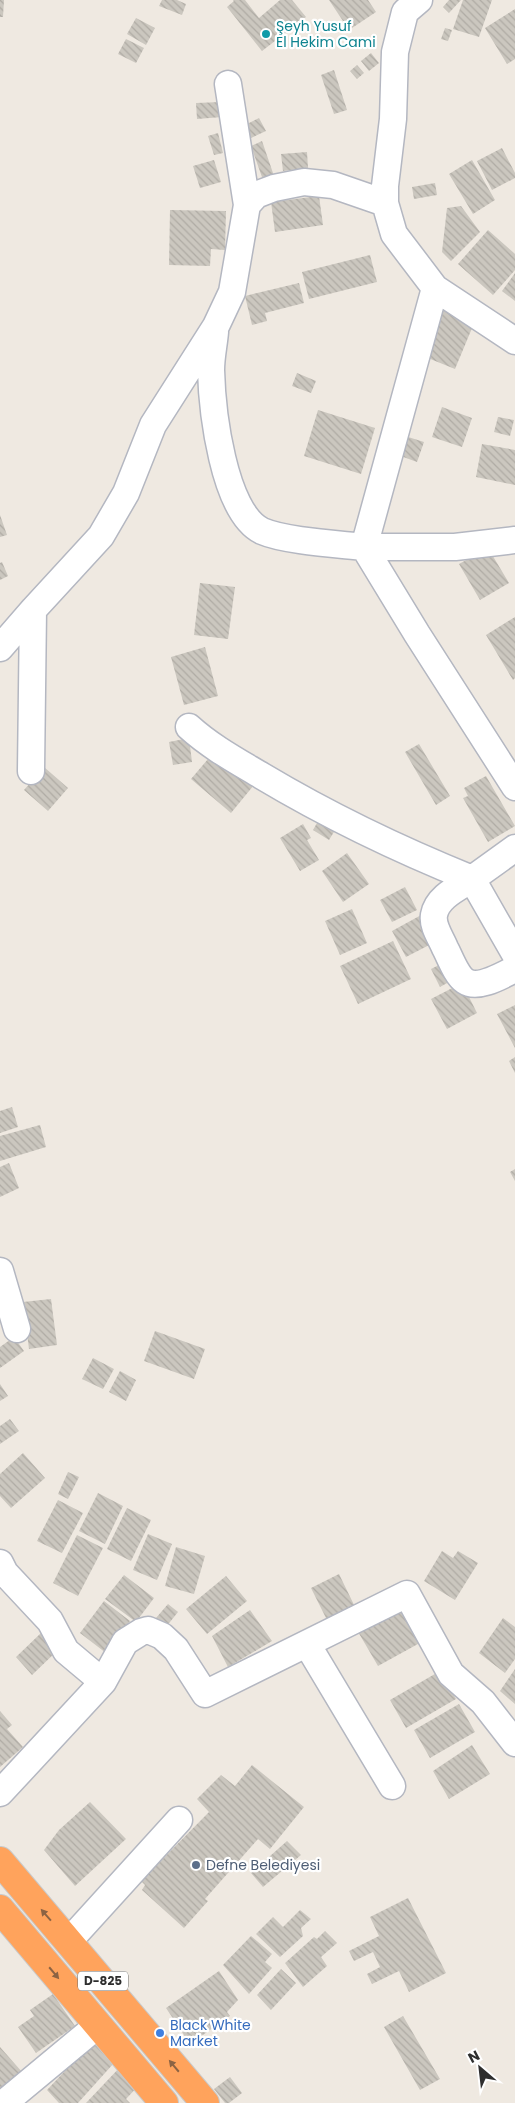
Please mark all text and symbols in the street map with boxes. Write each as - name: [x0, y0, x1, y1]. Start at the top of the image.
- place label: Şeyh Yusuf El Hekim Cami: [276, 16, 376, 52]
- marker: Şeyh Yusuf El Hekim Cami: [260, 28, 272, 40]
- place label: Defne Belediyesi: [206, 1855, 320, 1875]
- marker: Defne Belediyesi: [190, 1859, 202, 1871]
- one-way arrow: [40, 1909, 52, 1921]
- one-way arrow: [48, 1967, 60, 1979]
- road number: D-825: [78, 1972, 128, 1990]
- place label: Black White Market: [170, 2015, 251, 2051]
- marker: Black White Market: [154, 2027, 166, 2039]
- north arrow: [455, 2043, 505, 2093]
- text: N: [465, 2045, 483, 2068]
- one-way arrow: [168, 2059, 179, 2072]

